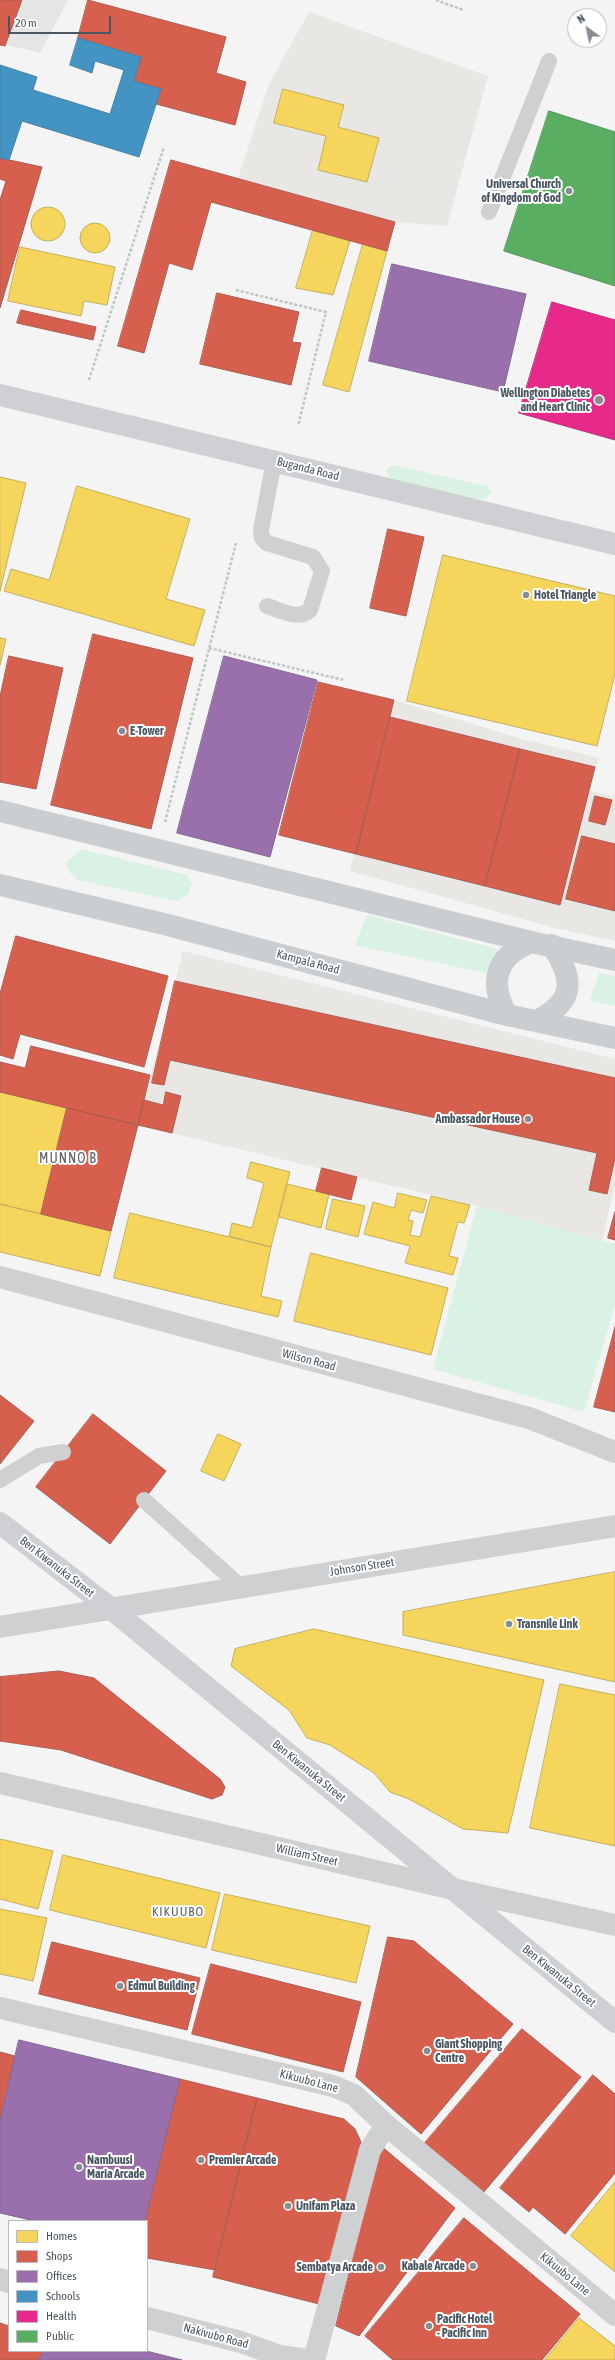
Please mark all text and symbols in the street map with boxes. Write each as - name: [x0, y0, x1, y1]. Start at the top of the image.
- scale bar: [10, 8, 113, 34]
- north arrow: [567, 8, 607, 48]
- text: N: [575, 12, 587, 26]
- text: 20 m: [15, 16, 37, 30]
- place label: Universal Church of Kingdom of God: [481, 177, 561, 205]
- marker: Universal Church of Kingdom of God: [564, 186, 574, 196]
- place label: Wellington Diabetes and Heart Clinic: [500, 386, 590, 414]
- marker: Wellington Diabetes and Heart Clinic: [593, 394, 605, 406]
- street label: Buganda Road: [275, 454, 341, 484]
- place label: Hotel Triangle: [534, 588, 596, 602]
- marker: Hotel Triangle: [521, 590, 531, 600]
- place label: E-Tower: [130, 724, 164, 738]
- marker: E-Tower: [117, 726, 127, 736]
- street label: Kampala Road: [275, 947, 341, 977]
- place label: Ambassador House: [436, 1112, 520, 1126]
- marker: Ambassador House: [523, 1114, 533, 1124]
- district label: MUNNO B: [39, 1151, 97, 1167]
- street label: Wilson Road: [281, 1346, 337, 1374]
- street label: Ben Kiwanuka Street: [17, 1534, 97, 1600]
- street label: Johnson Street: [329, 1555, 395, 1579]
- place label: Transnile Link: [517, 1617, 578, 1631]
- marker: Transnile Link: [504, 1619, 514, 1629]
- street label: Ben Kiwanuka Street: [269, 1737, 349, 1805]
- street label: William Street: [275, 1841, 339, 1869]
- district label: KIKUUBO: [152, 1904, 204, 1920]
- street label: Ben Kiwanuka Street: [519, 1942, 599, 2010]
- place label: Edmul Building: [128, 1979, 195, 1993]
- marker: Edmul Building: [115, 1981, 125, 1991]
- place label: Giant Shopping Centre: [435, 2037, 502, 2065]
- marker: Giant Shopping Centre: [422, 2046, 432, 2056]
- street label: Kikuubo Lane: [278, 2066, 340, 2096]
- place label: Nambuusi Maria Arcade: [87, 2153, 145, 2181]
- place label: Premier Arcade: [209, 2153, 276, 2167]
- marker: Premier Arcade: [196, 2155, 206, 2165]
- marker: Nambuusi Maria Arcade: [74, 2162, 84, 2172]
- place label: Unifam Plaza: [296, 2199, 355, 2213]
- marker: Unifam Plaza: [283, 2201, 293, 2211]
- legend: [8, 2220, 148, 2352]
- text: Homes: [46, 2229, 77, 2243]
- text: Shops: [46, 2249, 72, 2263]
- street label: Kikuubo Lane: [537, 2250, 593, 2298]
- place label: Kabale Arcade: [402, 2259, 465, 2273]
- place label: Sembatya Arcade: [297, 2260, 373, 2274]
- marker: Kabale Arcade: [468, 2261, 478, 2271]
- marker: Sembatya Arcade: [376, 2262, 386, 2272]
- text: Offices: [46, 2269, 76, 2283]
- text: Schools: [46, 2289, 80, 2303]
- text: Health: [46, 2309, 76, 2323]
- place label: Pacific Hotel - Pacific Inn: [437, 2312, 492, 2340]
- street label: Nakivubo Road: [182, 2320, 250, 2352]
- marker: Pacific Hotel - Pacific Inn: [424, 2321, 434, 2331]
- text: Public: [46, 2329, 74, 2343]

